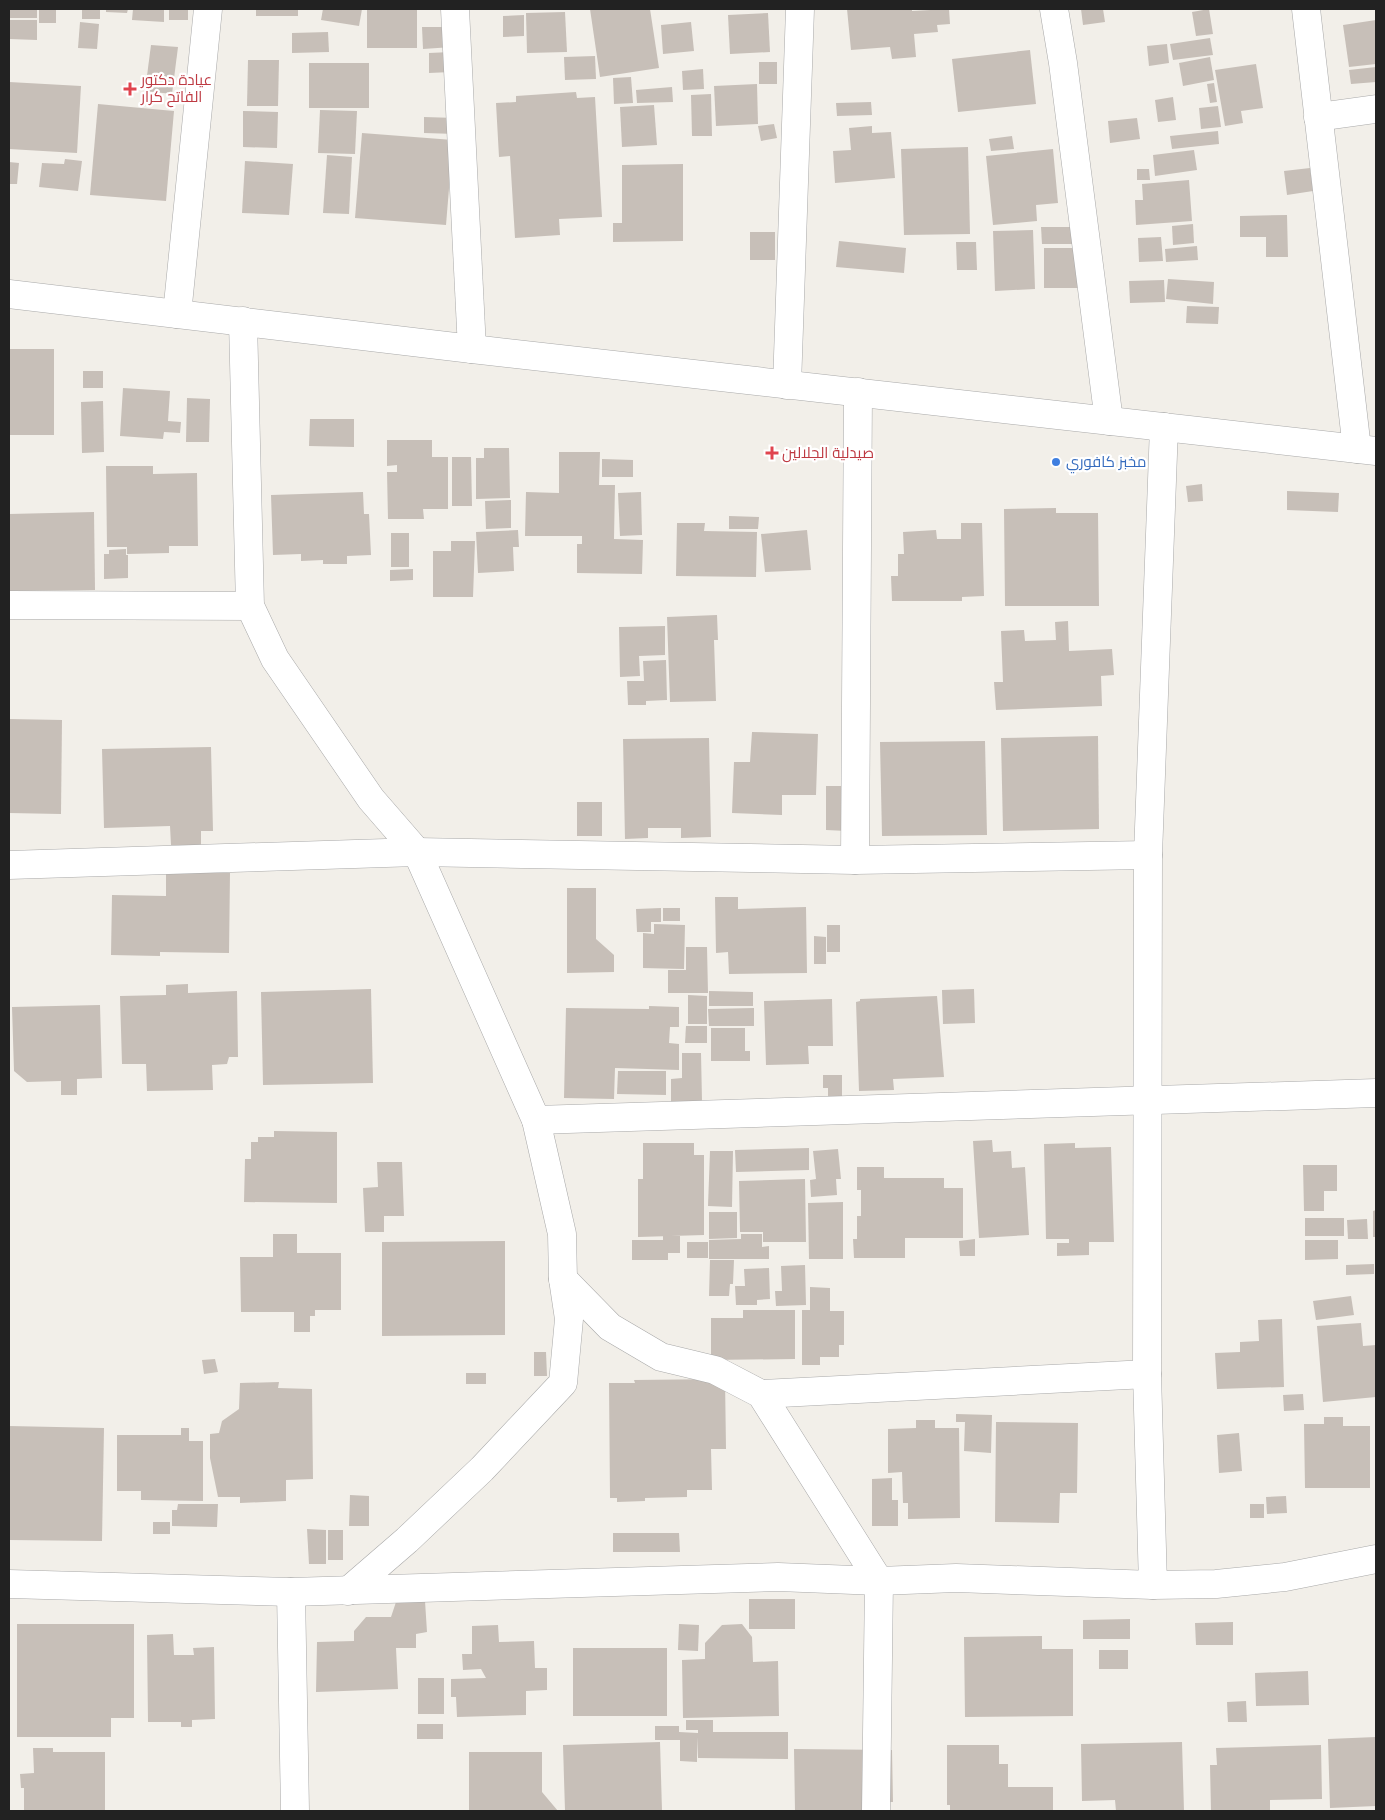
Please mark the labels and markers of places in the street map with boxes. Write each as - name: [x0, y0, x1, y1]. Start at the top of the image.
- place label: عيادة دكتور الفاتح كرار: [140, 70, 212, 108]
- marker: عيادة دكتور الفاتح كرار: [123, 82, 137, 96]
- place label: صيدلية الجلالين: [782, 443, 874, 463]
- marker: صيدلية الجلالين: [766, 447, 778, 459]
- place label: مخبز كافوري: [1066, 452, 1146, 474]
- marker: مخبز كافوري: [1050, 456, 1062, 468]

